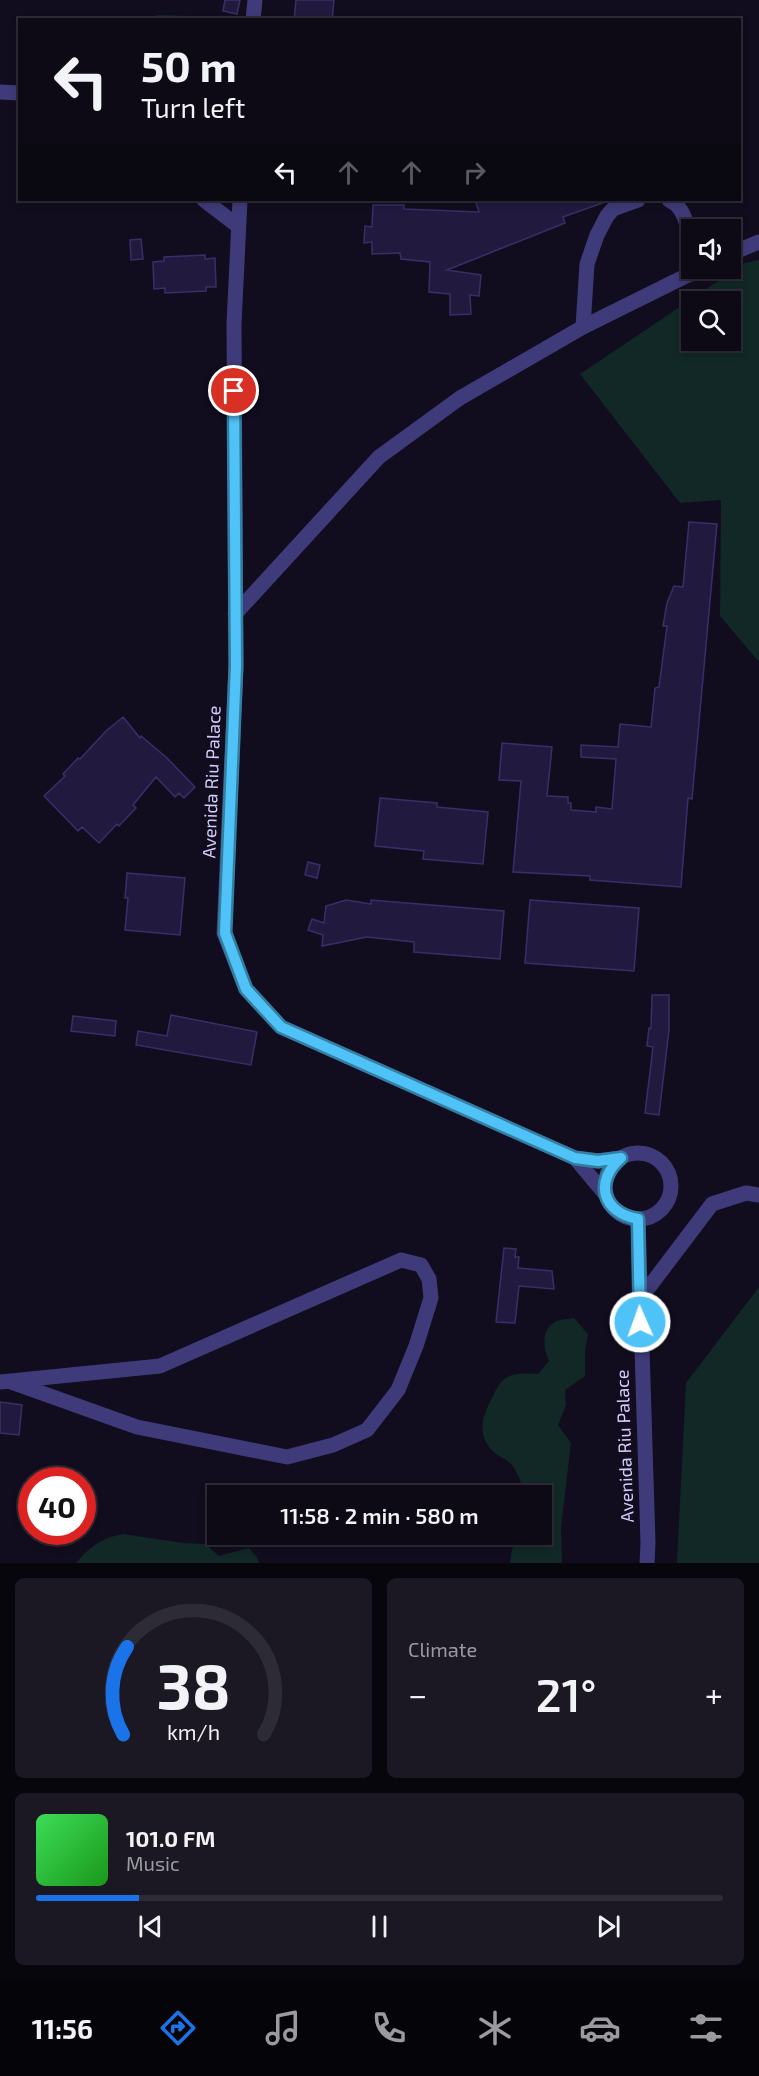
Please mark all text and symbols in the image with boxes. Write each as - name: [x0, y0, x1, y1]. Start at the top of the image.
- text: 50 m: [141, 40, 237, 90]
- icon: left: [42, 42, 120, 120]
- text: Turn left: [141, 91, 245, 123]
- icon: left: [269, 156, 302, 189]
- icon: ahead: [332, 156, 365, 189]
- icon: ahead: [395, 156, 428, 189]
- icon: right: [458, 156, 491, 189]
- map controls: [681, 219, 741, 351]
- button: sound: [681, 219, 741, 279]
- button: search: [681, 291, 741, 351]
- pin: [208, 365, 259, 416]
- icon: arrive: [217, 374, 250, 407]
- street label: Avenida Riu Palace: [197, 705, 225, 859]
- position arrow: [608, 1290, 672, 1354]
- street label: Avenida Riu Palace: [610, 1369, 638, 1523]
- speed limit sign: 40: [18, 1467, 96, 1545]
- text: 11:58 · 2 min · 580 m: [280, 1502, 479, 1528]
- text: Climate: [408, 1637, 477, 1661]
- text: 38: [156, 1647, 231, 1722]
- text: 21°: [536, 1667, 596, 1721]
- text: −: [408, 1674, 427, 1714]
- text: +: [705, 1674, 723, 1714]
- text: km/h: [167, 1719, 220, 1744]
- text: 101.0 FM: [126, 1825, 215, 1851]
- text: Music: [126, 1851, 180, 1875]
- icon: previous: [134, 1910, 167, 1943]
- icon: pause: [363, 1910, 396, 1943]
- icon: next: [592, 1910, 625, 1943]
- icon: directions: [157, 2007, 199, 2049]
- icon: music: [262, 2007, 304, 2049]
- icon: phone: [368, 2007, 410, 2049]
- icon: climate: [474, 2007, 516, 2049]
- icon: car: [579, 2007, 621, 2049]
- icon: filters: [685, 2007, 727, 2049]
- text: 11:56: [32, 2012, 93, 2044]

